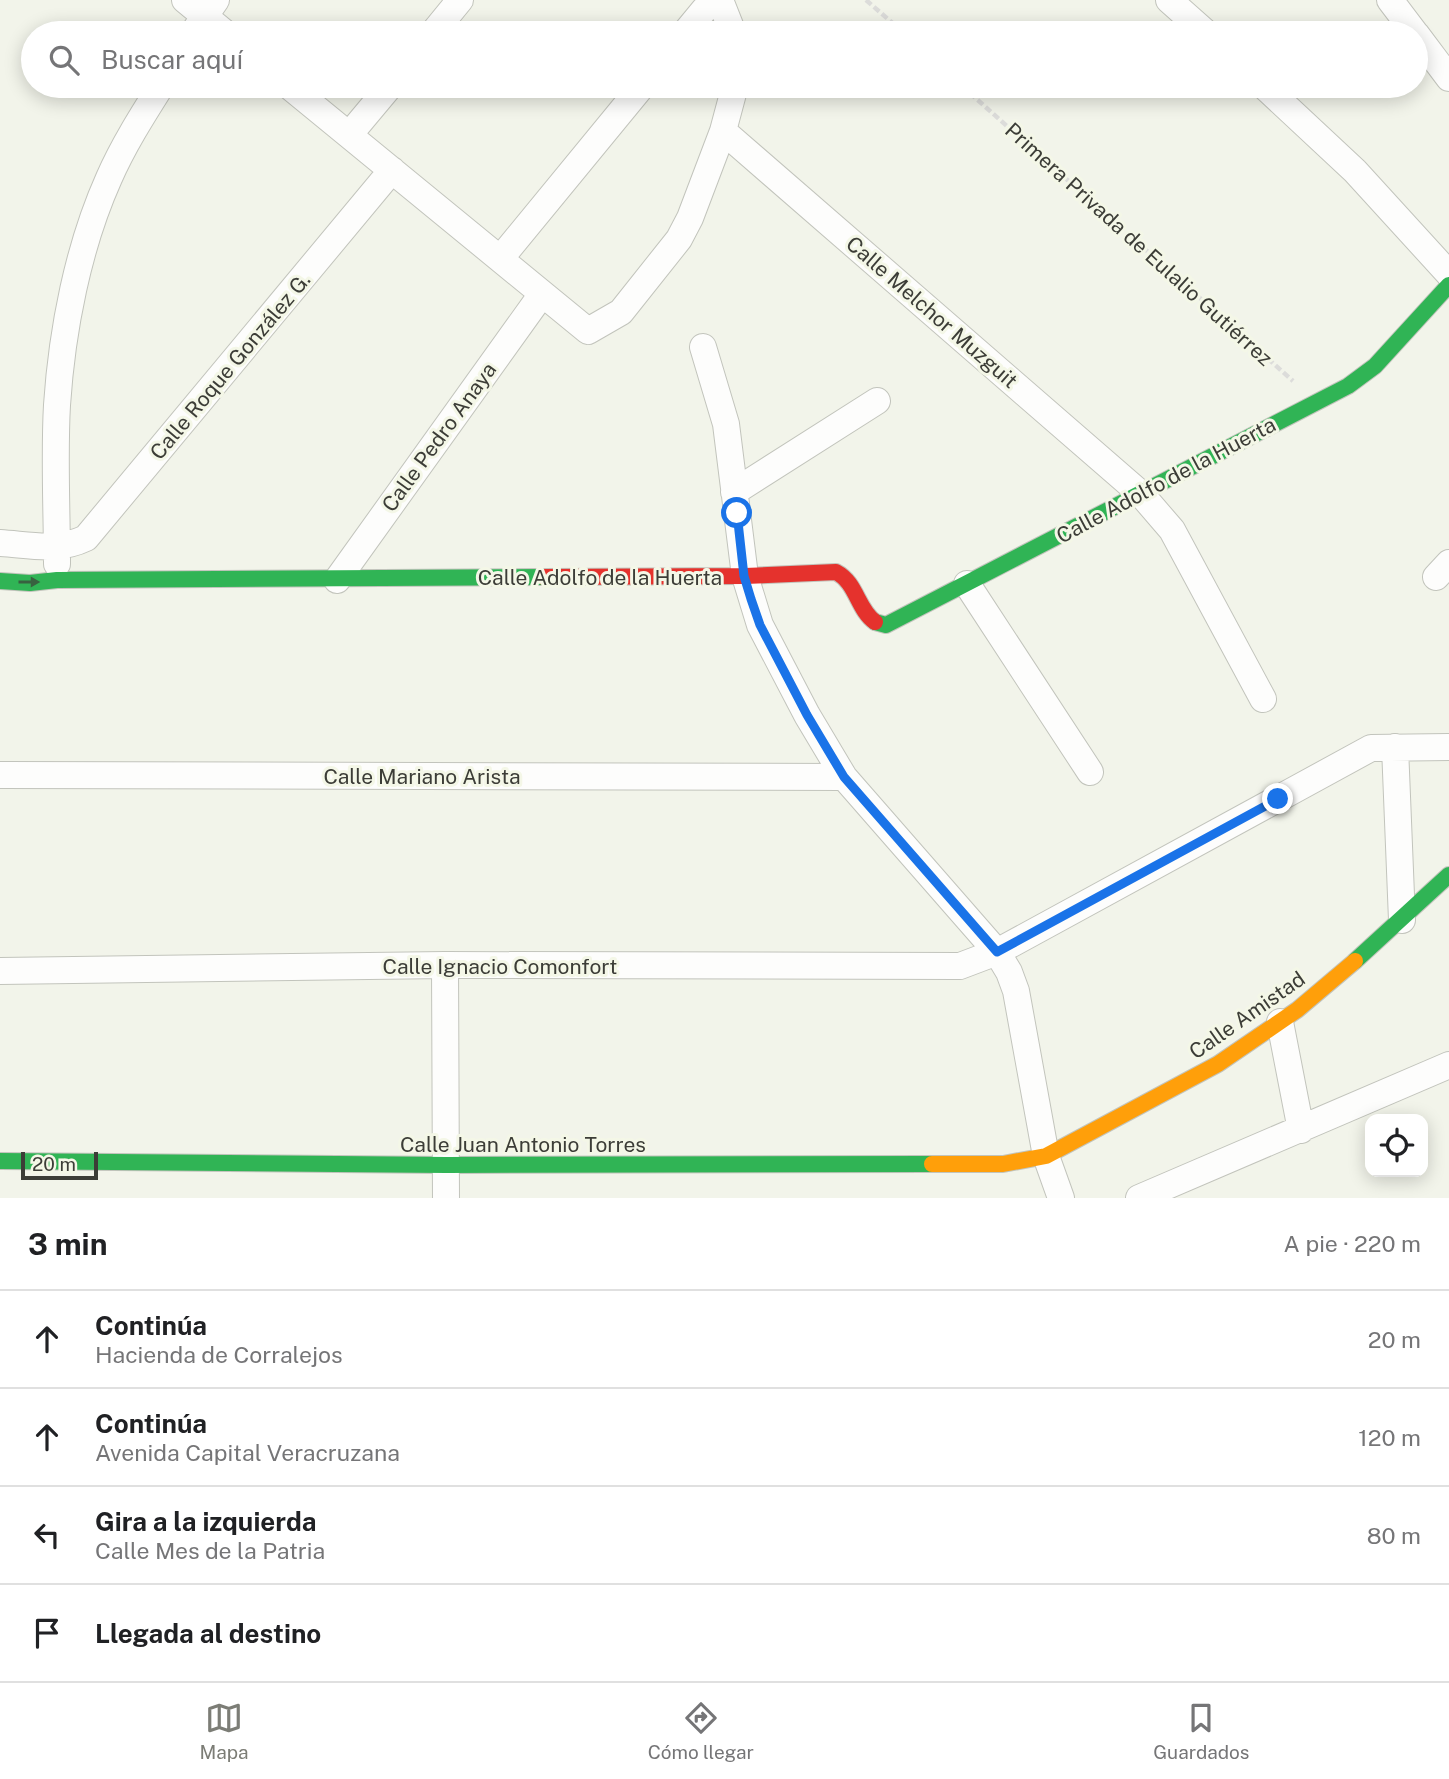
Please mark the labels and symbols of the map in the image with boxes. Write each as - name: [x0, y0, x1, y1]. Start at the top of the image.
- street label: Primera Privada de Eulalio Gutiérrez: [1000, 117, 1278, 371]
- street label: Calle Melchor Muzguit: [841, 231, 1023, 393]
- street label: Calle Roque González G.: [145, 268, 315, 464]
- street label: Calle Pedro Anaya: [377, 358, 501, 516]
- street label: Calle Adolfo de la Huerta: [1052, 412, 1280, 548]
- route start: [721, 497, 752, 528]
- street label: Calle Adolfo de la Huerta: [478, 565, 722, 590]
- one-way arrow: [18, 576, 40, 588]
- street label: Calle Mariano Arista: [323, 764, 521, 789]
- route end: [1262, 783, 1293, 814]
- street label: Calle Ignacio Comonfort: [383, 954, 617, 979]
- street label: Calle Amistad: [1184, 966, 1310, 1064]
- street label: Calle Juan Antonio Torres: [400, 1132, 646, 1157]
- scale bar: [21, 1149, 98, 1181]

